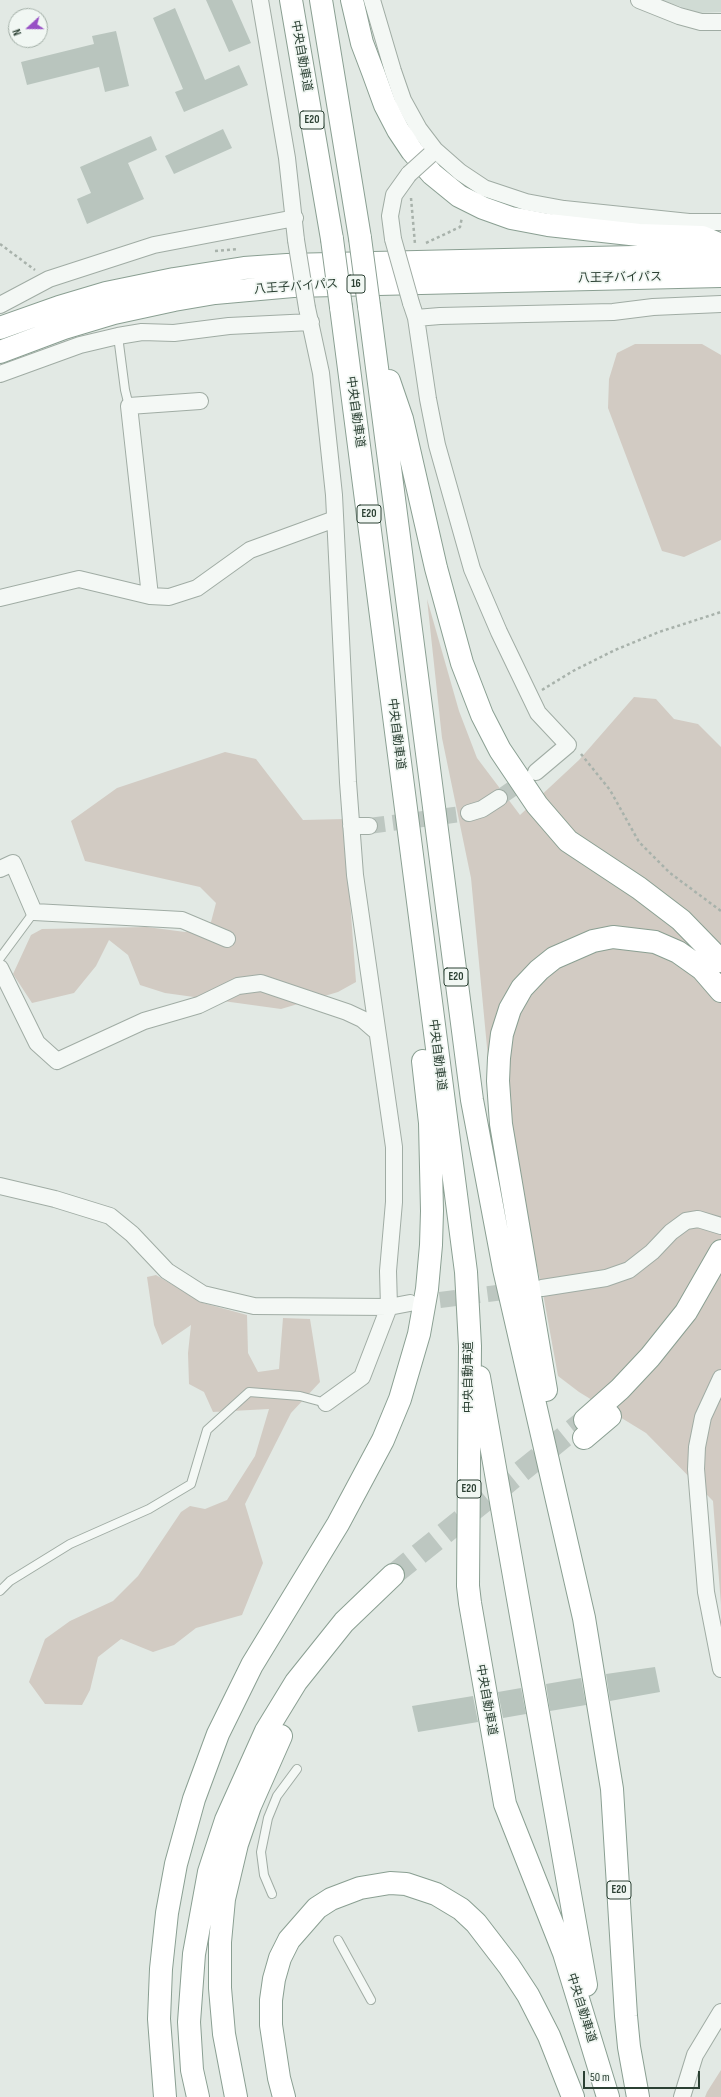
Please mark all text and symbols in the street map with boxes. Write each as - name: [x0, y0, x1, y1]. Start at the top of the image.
- north arrow: [8, 8, 48, 48]
- street label: 中央自動車道: [288, 19, 314, 93]
- text: N: [10, 27, 24, 37]
- road number: E20: [300, 111, 324, 129]
- street label: 八王子バイパス: [578, 270, 662, 286]
- road number: 16: [347, 275, 365, 293]
- street label: 八王子バイパス: [254, 277, 338, 297]
- street label: 中央自動車道: [343, 375, 367, 449]
- road number: E20: [357, 505, 381, 523]
- street label: 中央自動車道: [384, 697, 408, 771]
- road number: E20: [444, 968, 468, 986]
- street label: 中央自動車道: [425, 1018, 449, 1092]
- street label: 中央自動車道: [462, 1341, 476, 1413]
- road number: E20: [457, 1480, 481, 1498]
- street label: 中央自動車道: [473, 1663, 499, 1737]
- road number: E20: [607, 1881, 631, 1899]
- street label: 中央自動車道: [564, 1971, 598, 2045]
- scale bar: [585, 2063, 702, 2089]
- text: 50 m: [590, 2070, 610, 2085]

